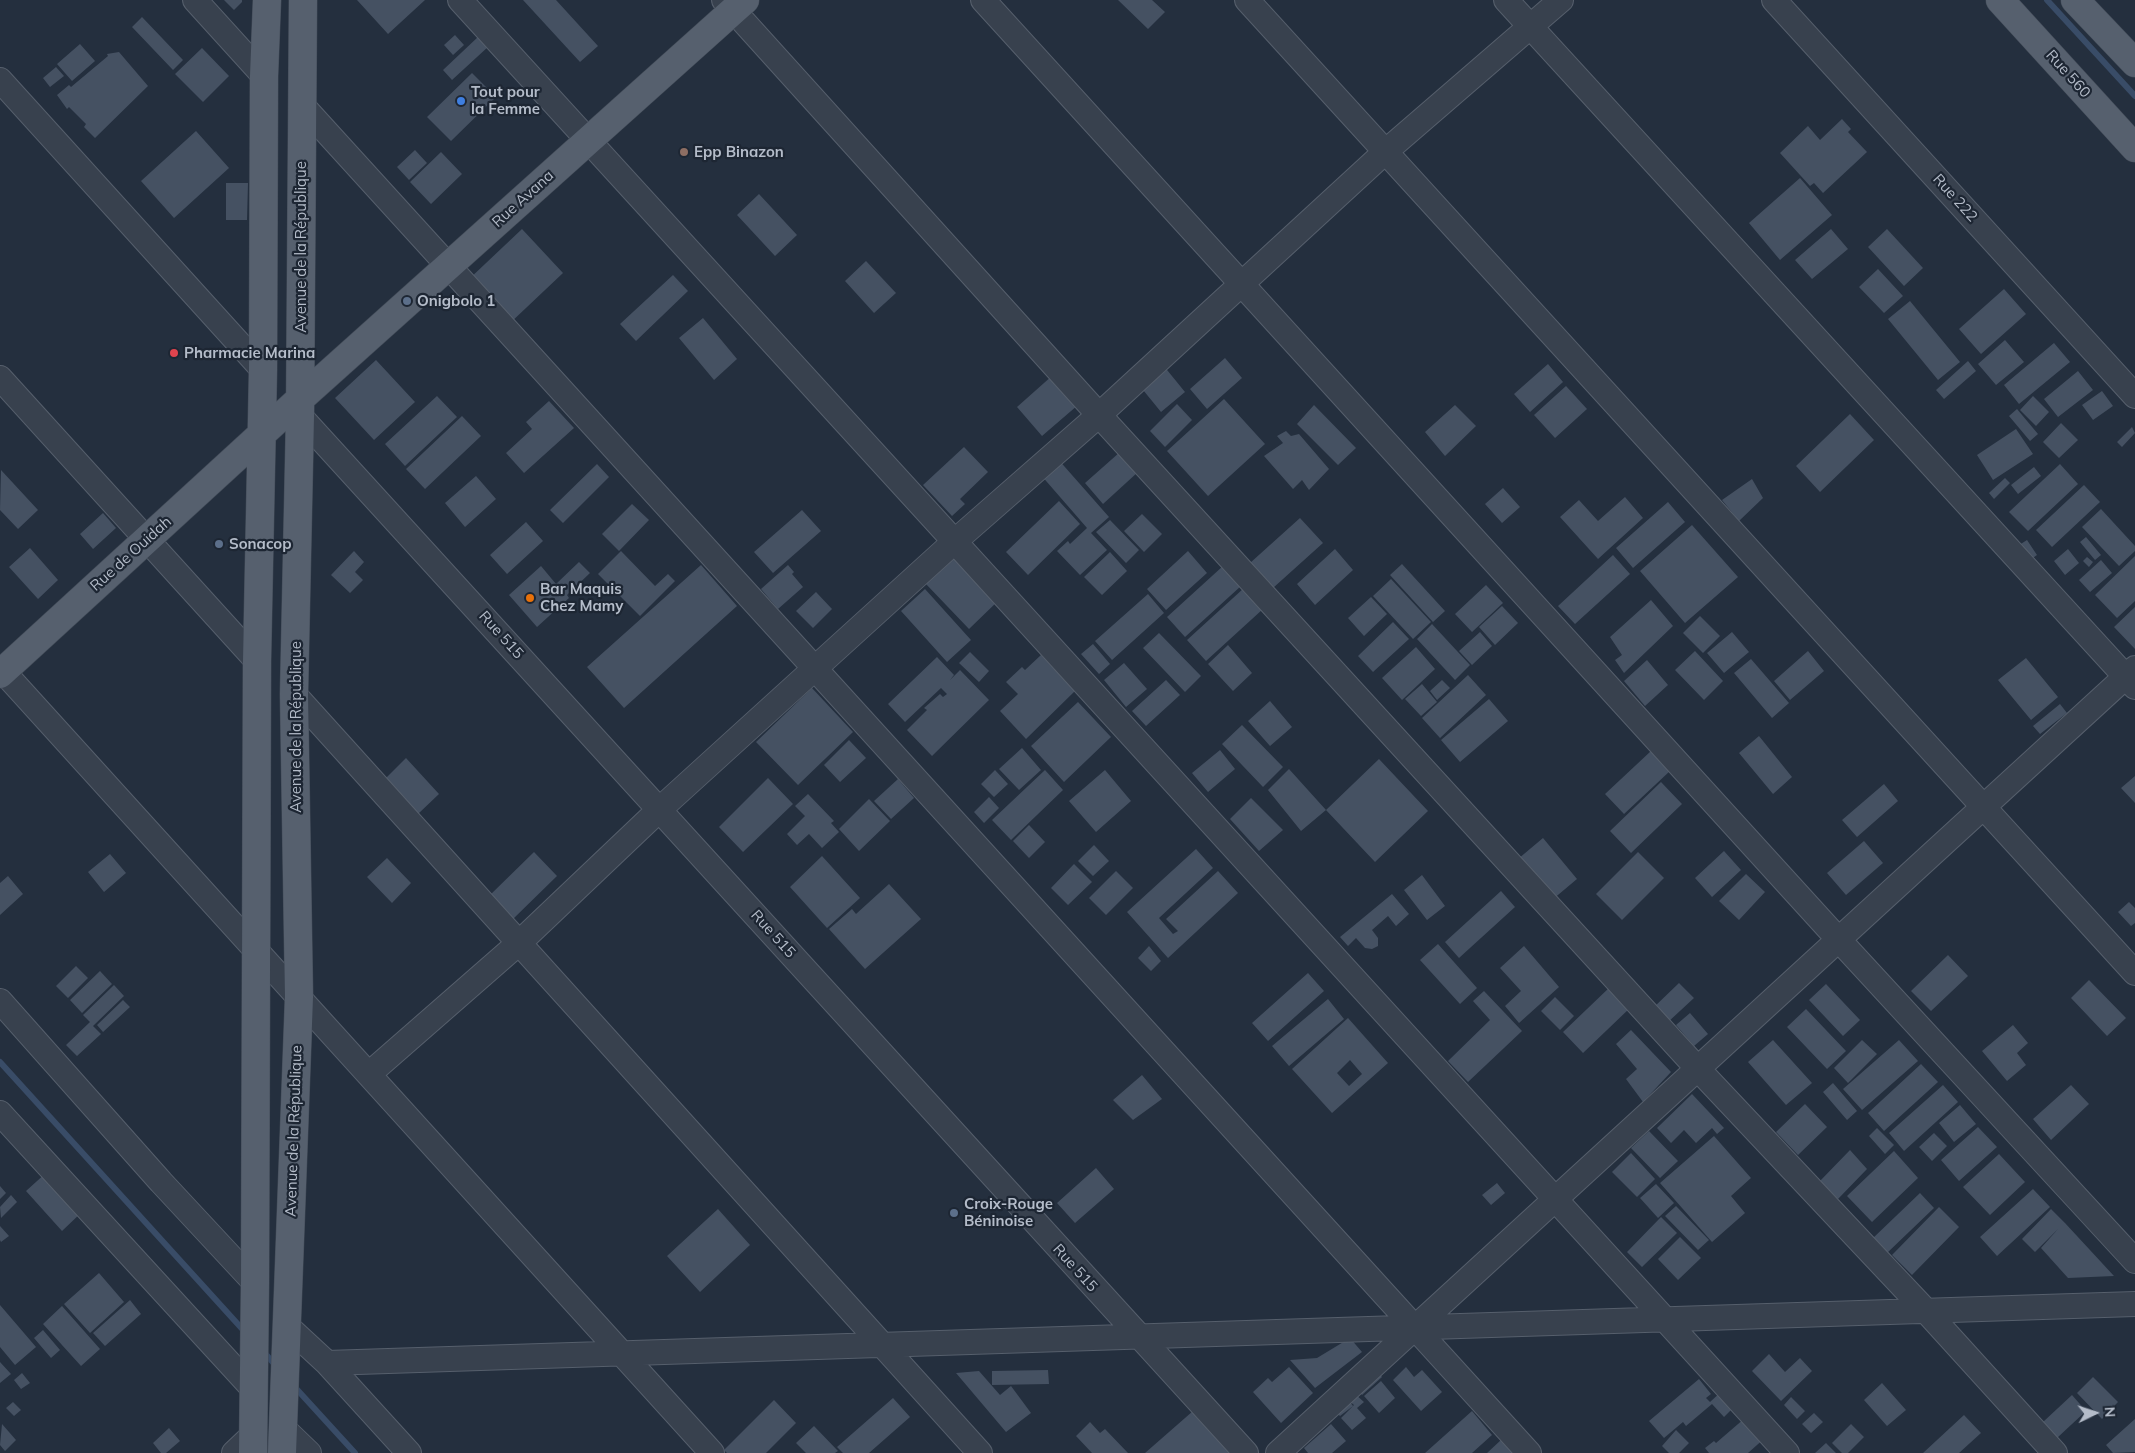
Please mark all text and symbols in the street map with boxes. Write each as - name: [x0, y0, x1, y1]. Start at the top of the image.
- street label: Rue 560: [2042, 46, 2094, 102]
- place label: Tout pour la Femme: [471, 83, 540, 118]
- marker: Tout pour la Femme: [455, 95, 467, 107]
- place label: Epp Binazon: [694, 143, 784, 161]
- marker: Epp Binazon: [678, 146, 690, 158]
- street label: Avenue de la République: [292, 161, 310, 333]
- street label: Rue Avana: [489, 167, 557, 231]
- street label: Rue 222: [1929, 170, 1981, 226]
- place label: Onigbolo 1: [417, 292, 495, 310]
- marker: Onigbolo 1: [401, 295, 413, 307]
- place label: Pharmacie Marina: [184, 344, 315, 362]
- marker: Pharmacie Marina: [168, 347, 180, 359]
- street label: Rue de Ouidah: [87, 513, 175, 595]
- place label: Sonacop: [229, 535, 291, 553]
- marker: Sonacop: [213, 538, 225, 550]
- place label: Bar Maquis Chez Mamy: [540, 580, 623, 615]
- marker: Bar Maquis Chez Mamy: [524, 592, 536, 604]
- street label: Rue 515: [475, 607, 527, 663]
- street label: Avenue de la République: [287, 641, 305, 813]
- street label: Rue 515: [747, 906, 799, 962]
- street label: Avenue de la République: [282, 1045, 306, 1217]
- place label: Croix-Rouge Béninoise: [964, 1195, 1053, 1230]
- marker: Croix-Rouge Béninoise: [948, 1207, 960, 1219]
- street label: Rue 515: [1049, 1240, 1101, 1296]
- north arrow: [2070, 1388, 2120, 1438]
- text: N: [2101, 1406, 2119, 1418]

